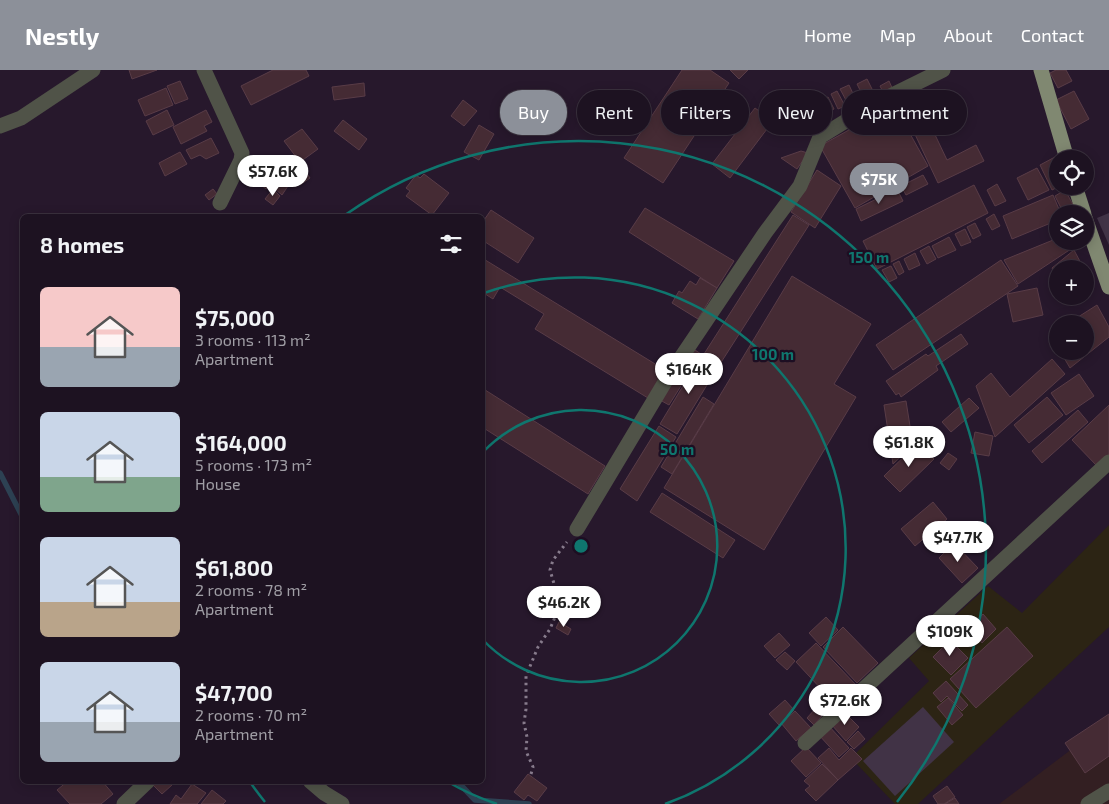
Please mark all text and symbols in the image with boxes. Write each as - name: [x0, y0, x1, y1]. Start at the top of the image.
- text: Nestly: [25, 21, 99, 50]
- text: Home: [804, 24, 852, 46]
- text: Map: [880, 24, 916, 46]
- text: About: [944, 24, 993, 46]
- text: Contact: [1021, 24, 1084, 46]
- chip: Buy: [500, 90, 567, 135]
- chip: Rent: [577, 90, 651, 135]
- chip: Filters: [661, 90, 749, 135]
- chip: New: [759, 90, 832, 135]
- chip: Apartment: [842, 90, 967, 135]
- map controls: [1049, 150, 1094, 360]
- button: locate: [1049, 150, 1094, 195]
- pin: $57.6K: [232, 154, 314, 197]
- text: $57.6K: [248, 161, 298, 180]
- pin: $75K: [849, 162, 909, 205]
- text: $75K: [861, 169, 897, 188]
- button: layers: [1049, 205, 1094, 250]
- icon: filters: [437, 230, 465, 258]
- text: 8 homes: [40, 232, 124, 257]
- text: 150 m: [849, 248, 889, 266]
- button: +: [1049, 260, 1094, 305]
- text: $75,000: [195, 305, 275, 330]
- icon: home: [80, 307, 140, 367]
- button: −: [1049, 315, 1094, 360]
- text: 3 rooms · 113 m²: [195, 330, 311, 349]
- text: 100 m: [752, 345, 794, 363]
- text: Apartment: [195, 349, 274, 368]
- pin: $164K: [654, 352, 724, 395]
- text: $164K: [666, 359, 712, 378]
- pin: $61.8K: [868, 426, 950, 468]
- text: $164,000: [195, 430, 287, 455]
- icon: home: [80, 432, 140, 492]
- text: $61.8K: [884, 432, 934, 451]
- text: 50 m: [660, 440, 694, 458]
- text: 5 rooms · 173 m²: [195, 455, 312, 474]
- text: House: [195, 474, 241, 493]
- pin: $47.7K: [917, 520, 999, 563]
- text: $47.7K: [933, 527, 983, 546]
- centre of rings: [572, 537, 590, 555]
- text: $61,800: [195, 555, 273, 580]
- icon: home: [80, 557, 140, 617]
- text: 2 rooms · 78 m²: [195, 580, 307, 599]
- pin: $46.2K: [523, 586, 605, 628]
- text: $46.2K: [538, 592, 590, 611]
- text: Apartment: [195, 599, 274, 618]
- pin: $109K: [915, 614, 985, 657]
- text: $109K: [927, 621, 973, 640]
- text: $47,700: [195, 680, 273, 705]
- icon: home: [80, 682, 140, 742]
- pin: $72.6K: [804, 684, 886, 726]
- text: $72.6K: [820, 690, 870, 709]
- text: 2 rooms · 70 m²: [195, 705, 307, 724]
- text: Apartment: [195, 724, 274, 743]

